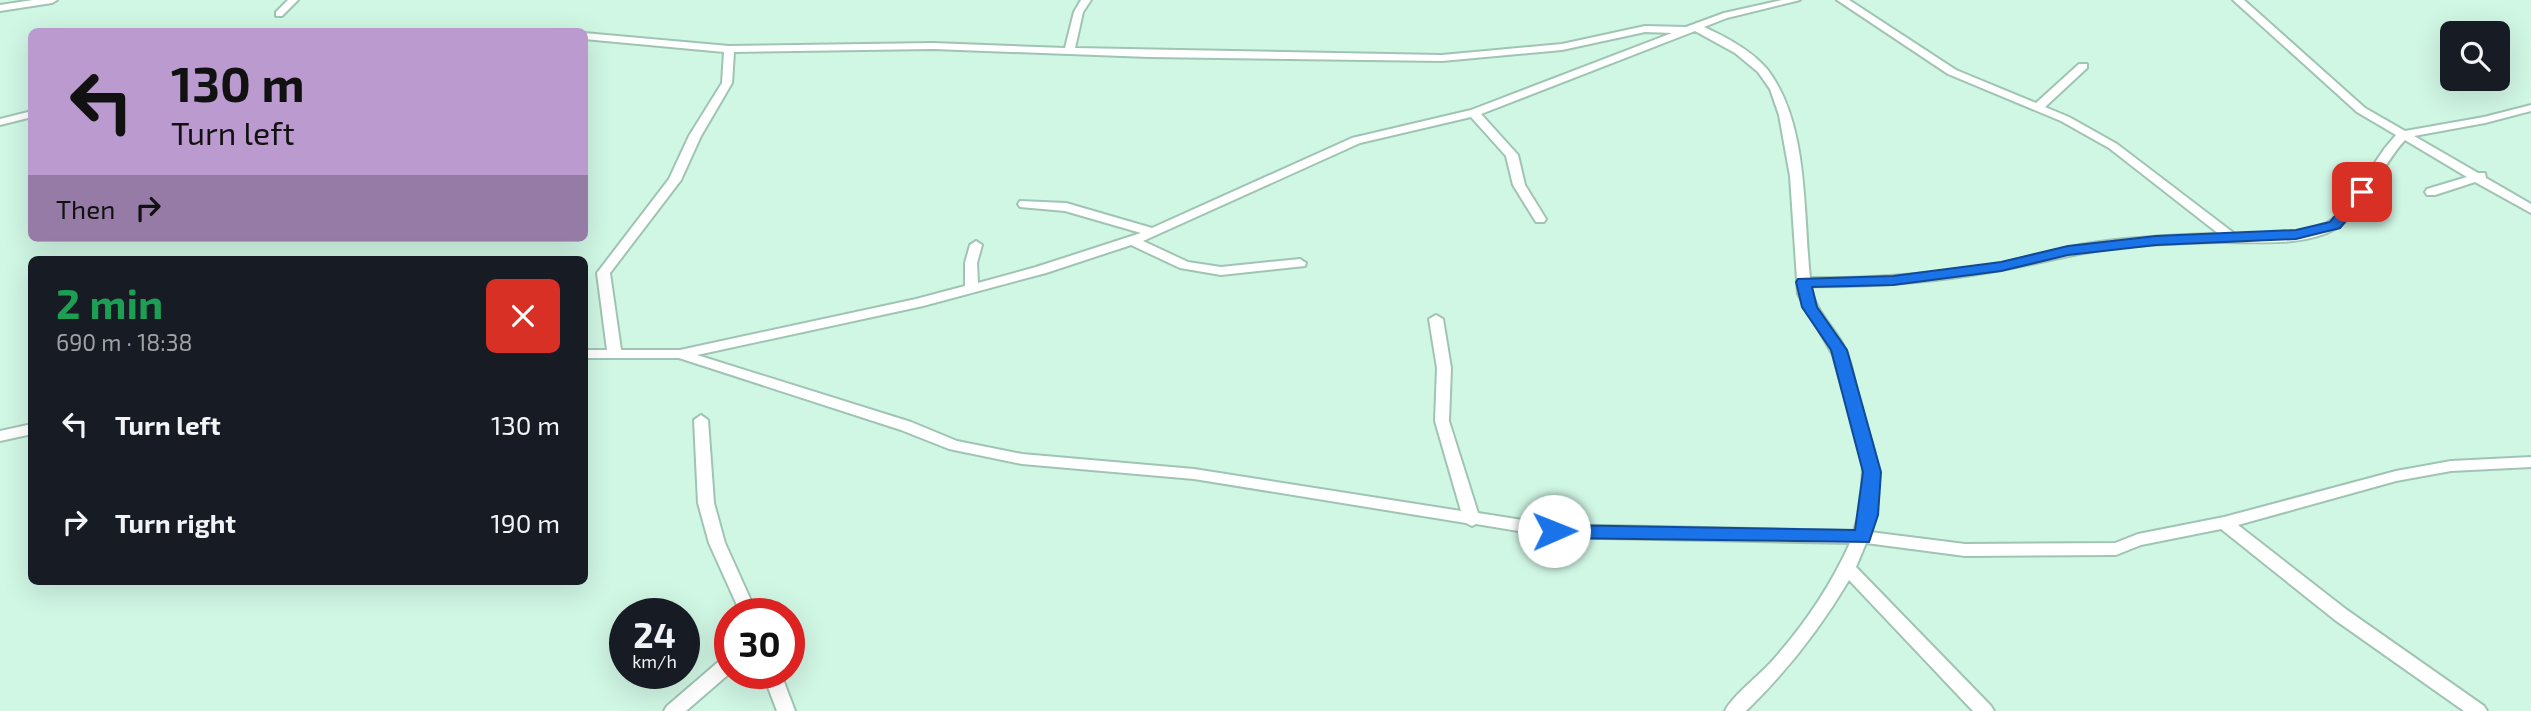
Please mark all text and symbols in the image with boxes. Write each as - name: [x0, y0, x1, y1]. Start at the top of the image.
- map controls: [2440, 21, 2510, 91]
- button: search: [2440, 21, 2510, 91]
- text: 130 m: [171, 53, 305, 112]
- icon: left: [56, 56, 147, 147]
- text: Turn left: [171, 113, 295, 151]
- pin: [2332, 162, 2392, 222]
- icon: arrive: [2343, 173, 2381, 211]
- icon: right: [129, 189, 167, 227]
- text: Then: [56, 193, 115, 224]
- text: 2 min: [56, 277, 163, 327]
- button: close: [486, 279, 560, 353]
- text: 690 m · 18:38: [56, 328, 192, 356]
- icon: left: [56, 405, 94, 443]
- text: Turn left: [115, 409, 221, 440]
- text: 130 m: [491, 409, 560, 440]
- position arrow: [1517, 494, 1591, 568]
- icon: right: [56, 503, 94, 541]
- text: Turn right: [115, 507, 236, 538]
- text: 190 m: [491, 507, 560, 538]
- speed limit sign: 30: [714, 598, 805, 689]
- text: 24: [633, 613, 676, 655]
- text: km/h: [632, 650, 677, 672]

